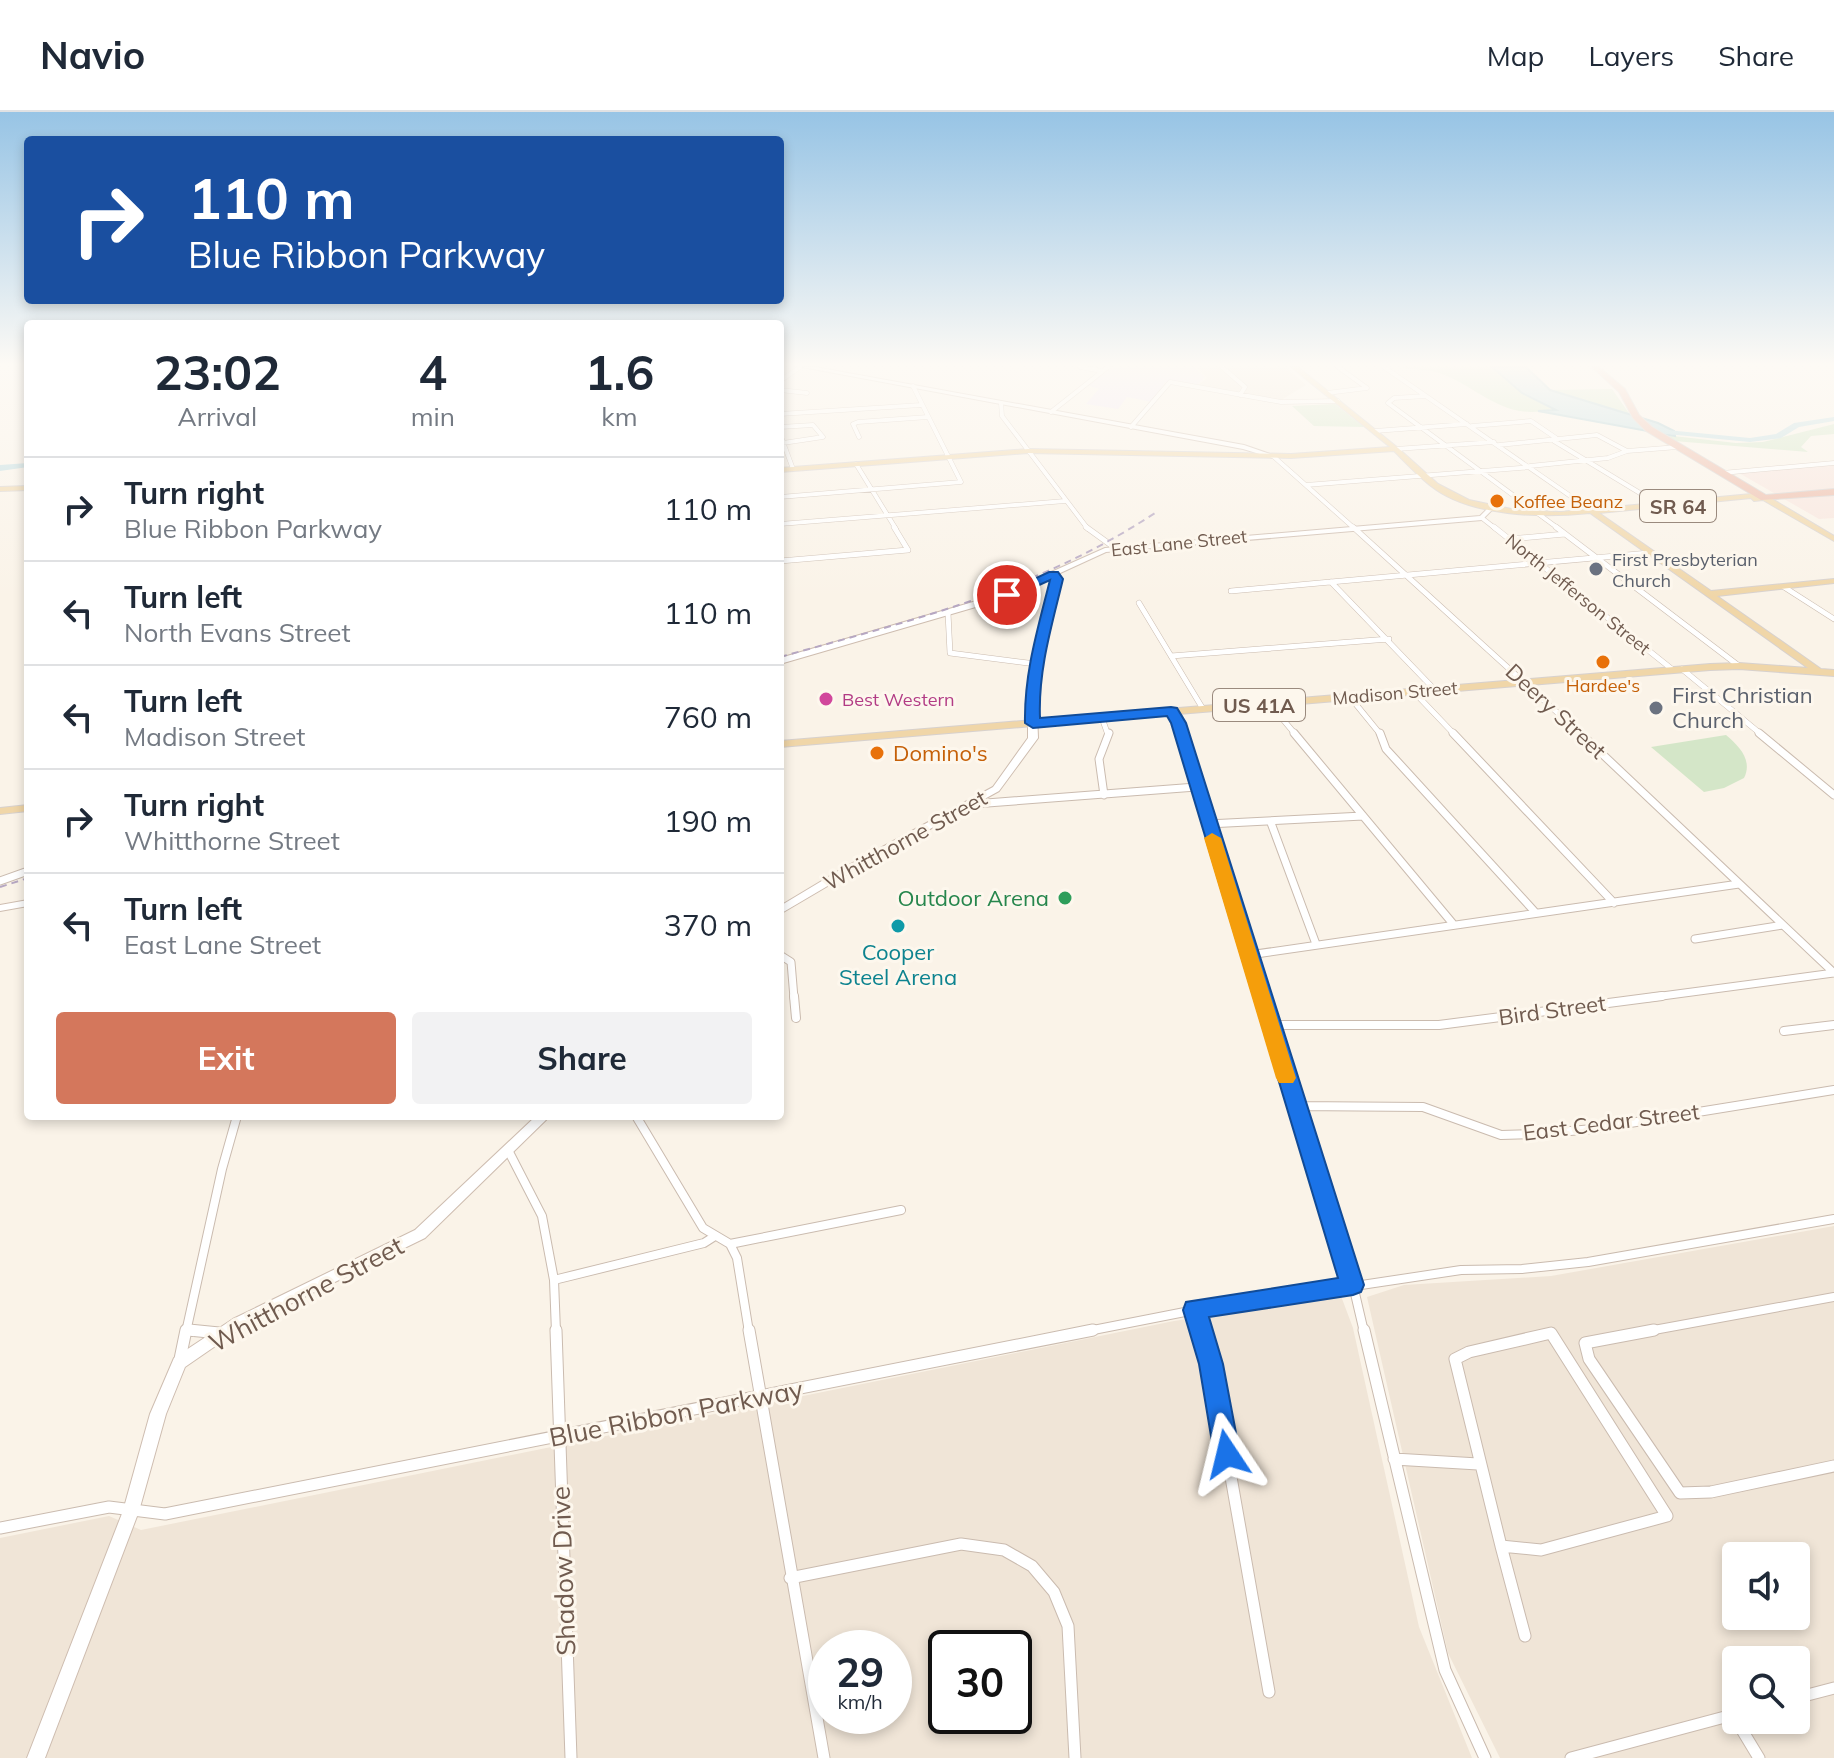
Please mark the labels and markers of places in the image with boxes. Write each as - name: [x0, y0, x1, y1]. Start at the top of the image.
- place label: Koffee Beanz: [1513, 490, 1623, 513]
- marker: Koffee Beanz: [1488, 492, 1506, 510]
- place label: First Presbyterian Church: [1612, 548, 1758, 592]
- marker: First Presbyterian Church: [1587, 560, 1605, 578]
- pin: [973, 561, 1041, 629]
- marker: Hardee's: [1594, 653, 1612, 671]
- place label: Hardee's: [1566, 674, 1640, 697]
- place label: First Christian Church: [1672, 681, 1813, 734]
- place label: Best Western: [842, 688, 955, 711]
- marker: Best Western: [817, 690, 835, 708]
- marker: First Christian Church: [1647, 699, 1665, 717]
- place label: Domino's: [893, 739, 988, 767]
- marker: Domino's: [868, 744, 886, 762]
- place label: Outdoor Arena: [898, 884, 1049, 912]
- marker: Outdoor Arena: [1056, 889, 1074, 907]
- marker: Cooper Steel Arena: [889, 917, 907, 935]
- place label: Cooper Steel Arena: [839, 938, 957, 991]

